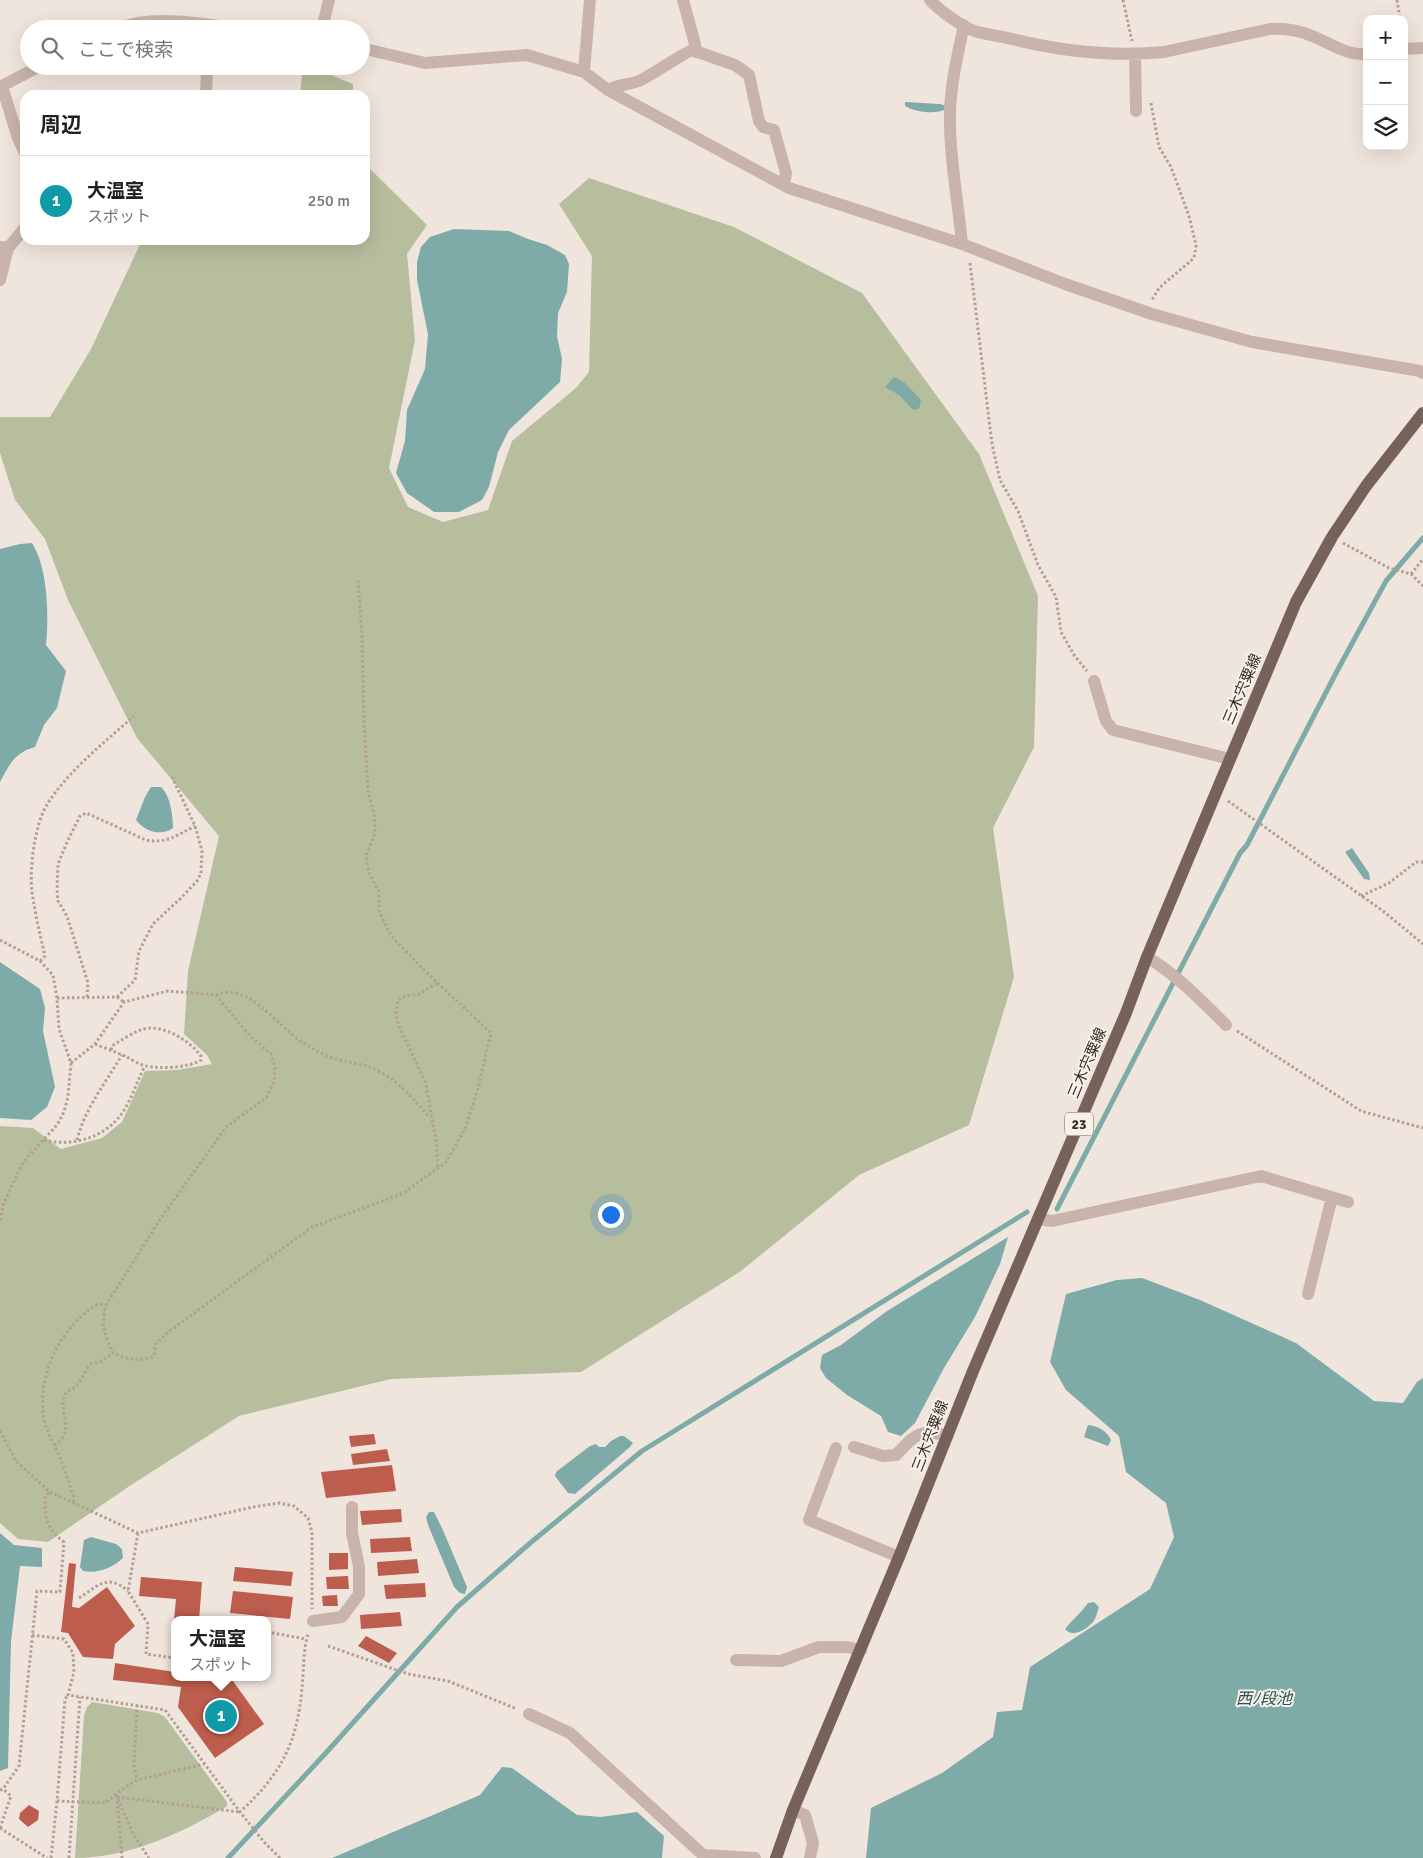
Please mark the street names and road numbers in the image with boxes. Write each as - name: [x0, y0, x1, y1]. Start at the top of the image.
- street label: 三木宍粟線: [1219, 651, 1265, 727]
- street label: 三木宍粟線: [1064, 1025, 1110, 1101]
- road number: 23: [1065, 1112, 1093, 1136]
- street label: 三木宍粟線: [908, 1398, 952, 1474]

